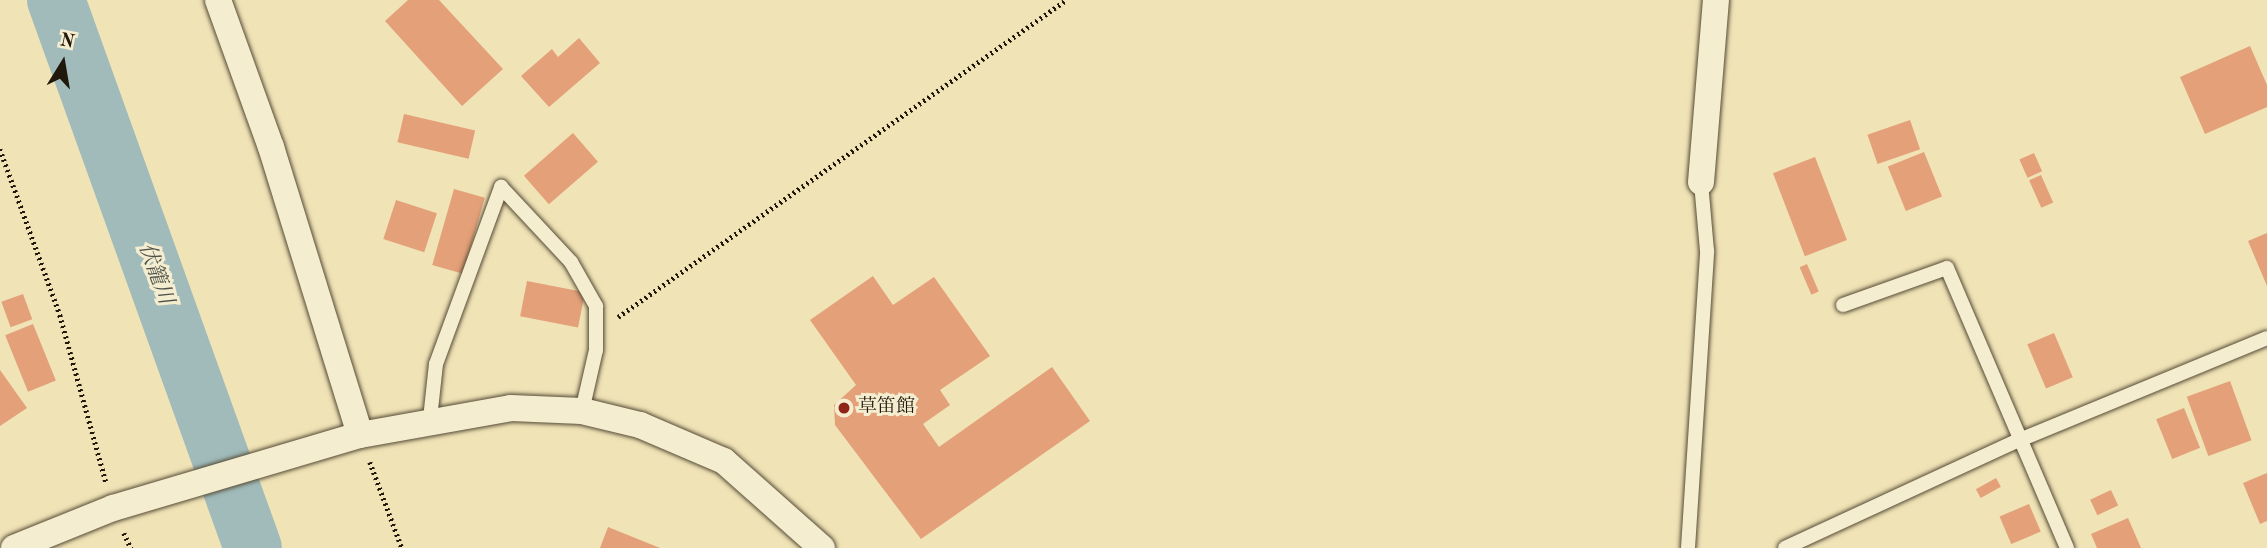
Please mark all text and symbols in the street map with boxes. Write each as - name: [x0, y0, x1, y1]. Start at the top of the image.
- north arrow: [28, 28, 98, 98]
- text: N: [58, 31, 76, 53]
- water label: 伏籠川: [132, 240, 178, 308]
- place label: 草笛館: [858, 397, 915, 419]
- marker: 草笛館: [836, 400, 852, 416]

